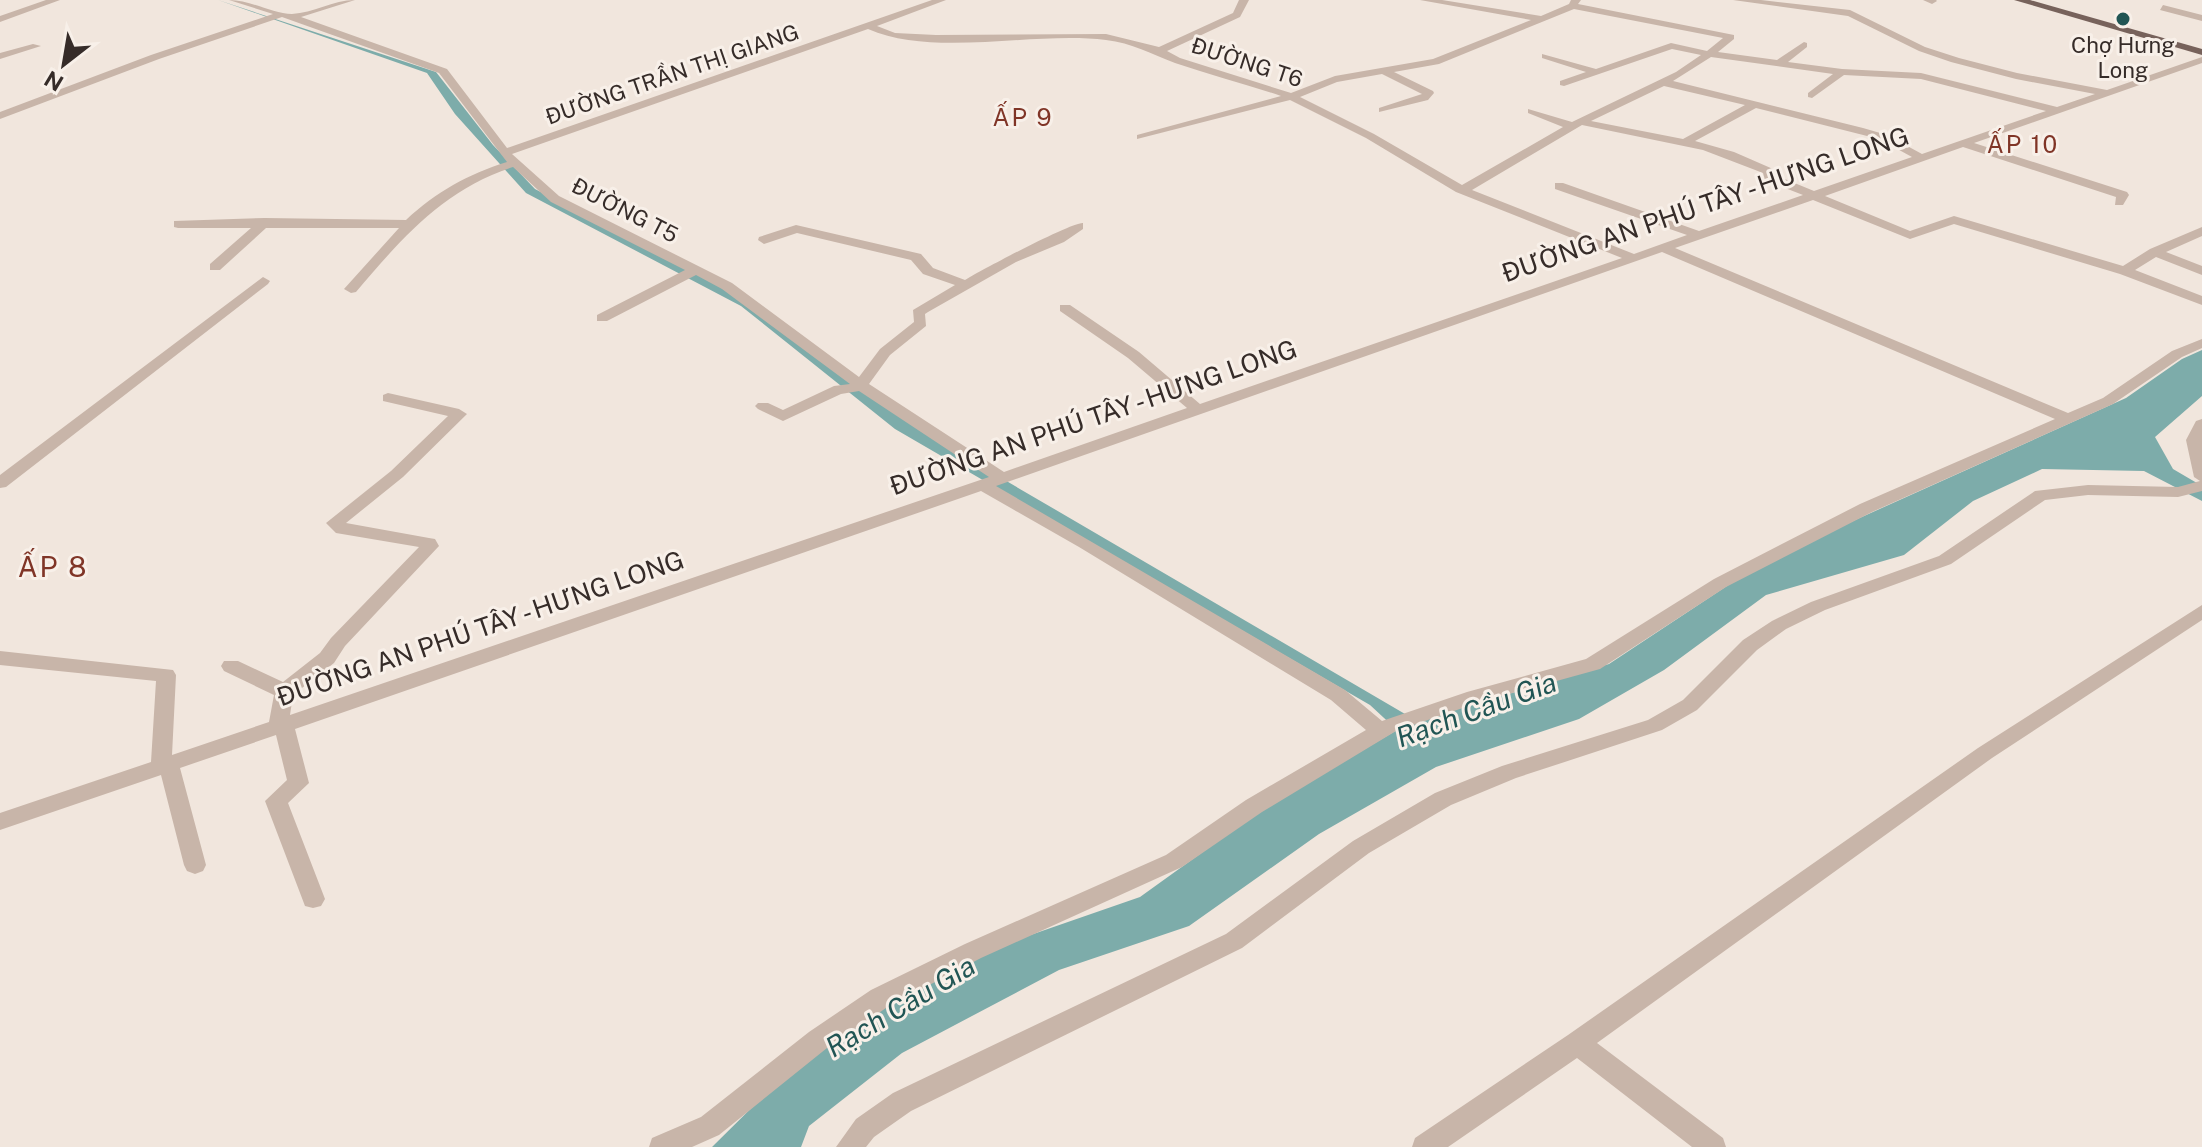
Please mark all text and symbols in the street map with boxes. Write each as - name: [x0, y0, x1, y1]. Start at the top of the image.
- marker: Chợ Hưng Long: [2114, 10, 2132, 28]
- street label: ĐƯỜNG TRẦN THỊ GIANG: [541, 16, 802, 130]
- north arrow: [24, 24, 104, 104]
- street label: ĐƯỜNG T6: [1188, 31, 1306, 92]
- place label: Chợ Hưng Long: [2071, 32, 2175, 83]
- text: N: [40, 66, 68, 97]
- district label: ẤP 9: [992, 101, 1054, 131]
- street label: ĐƯỜNG AN PHÚ TÂY - HƯNG LONG: [1497, 120, 1913, 288]
- district label: ẤP 10: [1987, 128, 2059, 158]
- street label: ĐƯỜNG T5: [567, 171, 683, 248]
- street label: ĐƯỜNG AN PHÚ TÂY - HƯNG LONG: [885, 333, 1301, 501]
- street label: ĐƯỜNG AN PHÚ TÂY - HƯNG LONG: [272, 544, 688, 712]
- district label: ẤP 8: [18, 548, 88, 583]
- water label: Rạch Cầu Gia: [1391, 665, 1561, 753]
- water label: Rạch Cầu Gia: [819, 949, 981, 1063]

